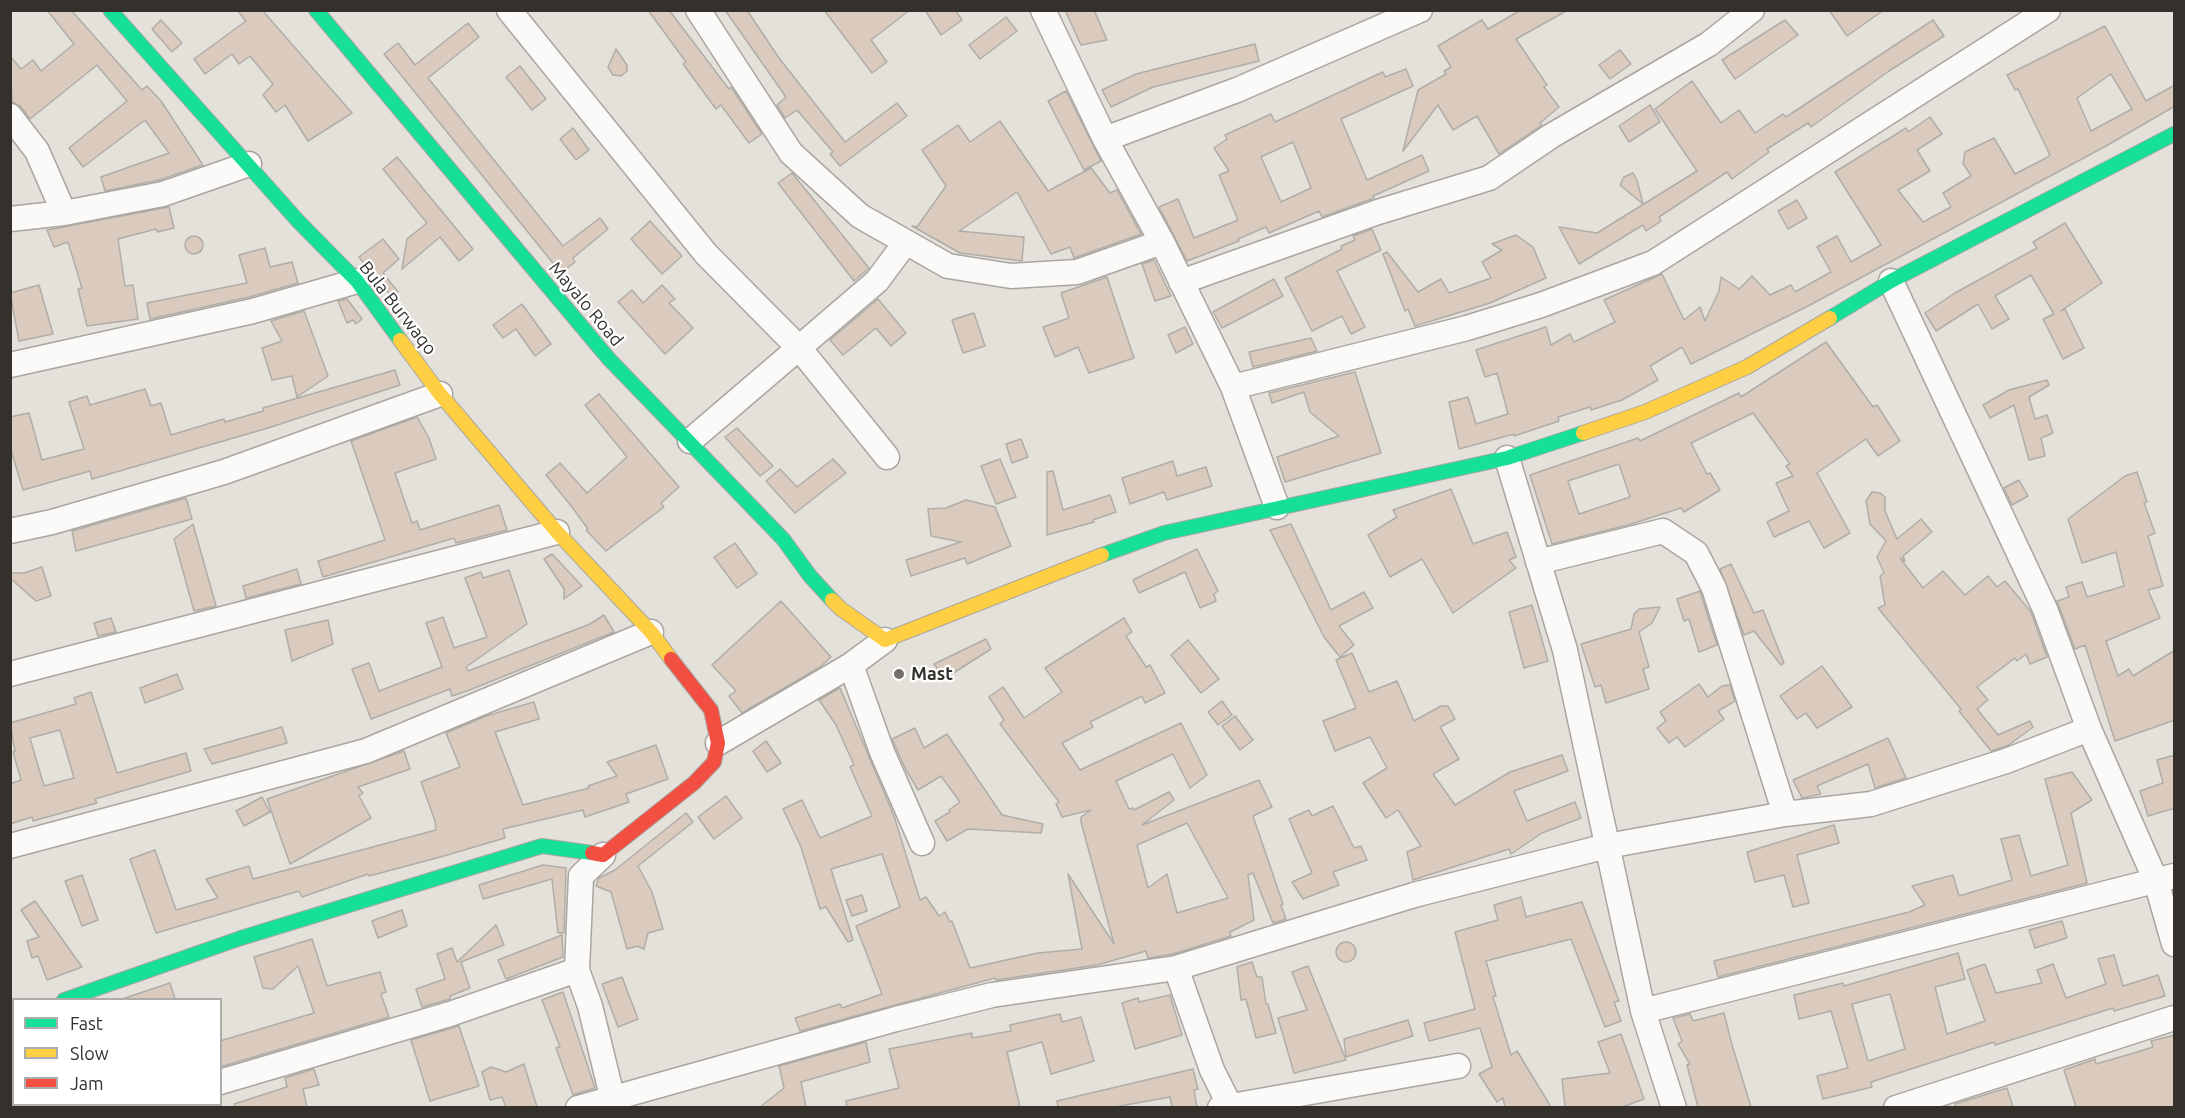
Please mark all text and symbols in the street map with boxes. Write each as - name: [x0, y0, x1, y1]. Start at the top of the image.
- street label: Bula Burwaqo: [355, 257, 441, 359]
- street label: Mayalo Road: [544, 257, 628, 351]
- place label: Mast: [911, 663, 953, 685]
- marker: Mast: [892, 667, 906, 681]
- legend: [12, 998, 222, 1106]
- text: Fast: [70, 1013, 103, 1033]
- text: Slow: [70, 1043, 109, 1063]
- text: Jam: [70, 1073, 104, 1093]

